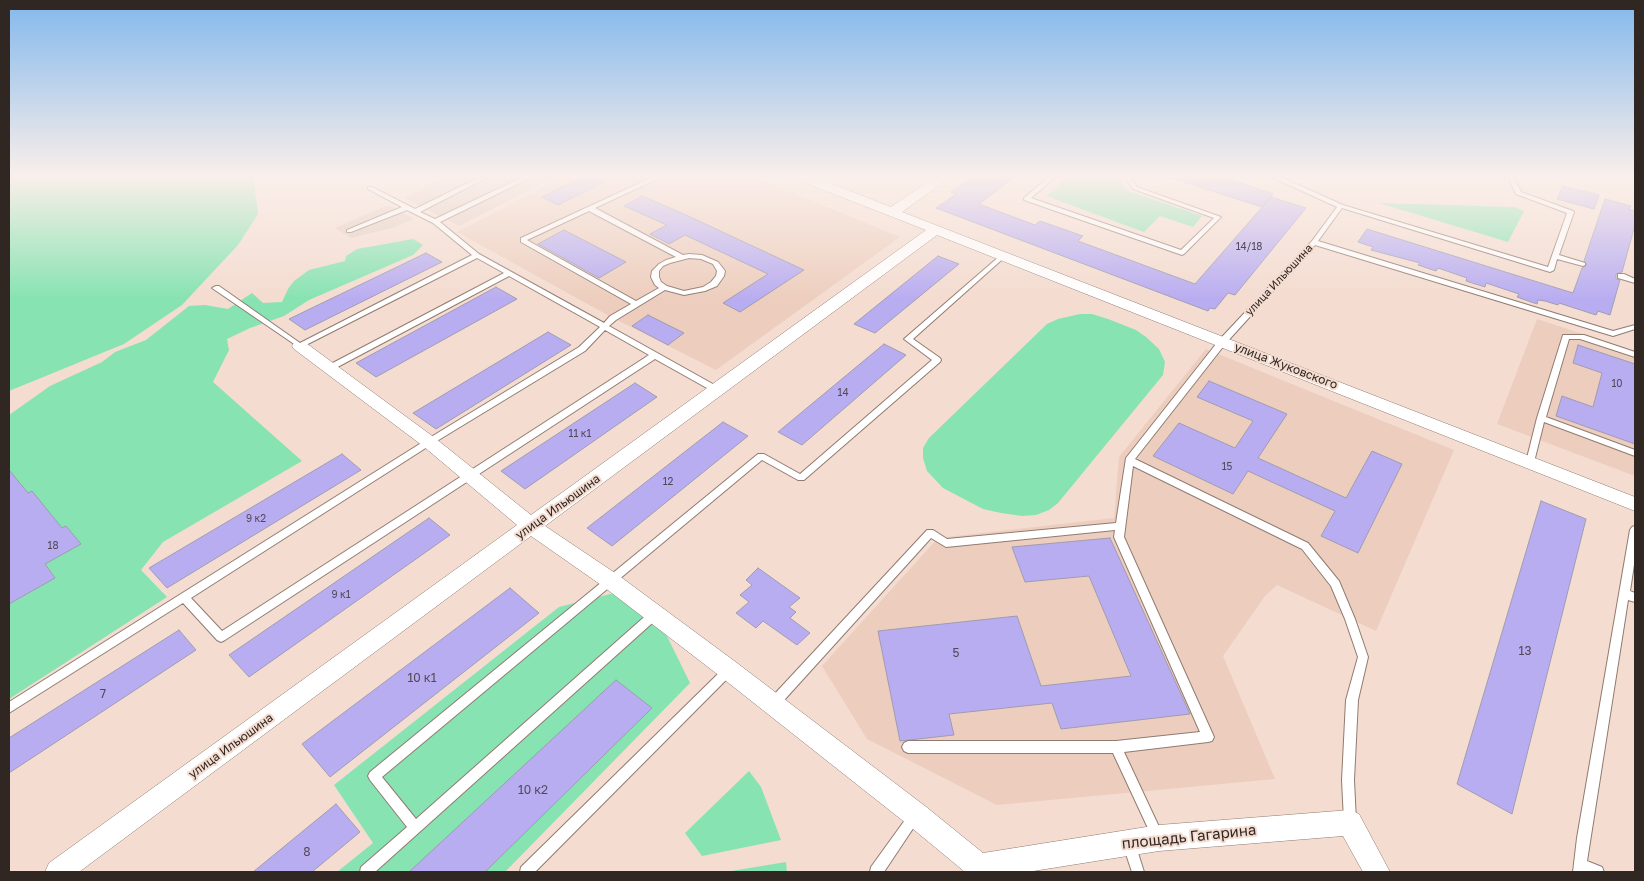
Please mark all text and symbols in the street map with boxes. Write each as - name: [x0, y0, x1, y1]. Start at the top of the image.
- house number: 14/18: [1236, 241, 1262, 253]
- street label: улица Ильюшина: [1243, 242, 1315, 318]
- street label: улица Жуковского: [1232, 340, 1340, 392]
- house number: 10: [1611, 378, 1623, 390]
- house number: 14: [838, 387, 848, 399]
- house number: 11 к1: [569, 428, 591, 440]
- house number: 15: [1222, 461, 1232, 473]
- street label: улица Ильюшина: [513, 471, 603, 543]
- house number: 12: [663, 476, 673, 488]
- house number: 9 к2: [246, 513, 266, 525]
- house number: 18: [48, 540, 58, 552]
- house number: 9 к1: [331, 589, 351, 601]
- house number: 13: [1519, 644, 1531, 658]
- house number: 5: [953, 646, 959, 660]
- house number: 10 к1: [408, 671, 436, 685]
- house number: 7: [100, 687, 106, 701]
- street label: улица Ильюшина: [186, 710, 276, 782]
- house number: 10 к2: [518, 783, 548, 797]
- street label: площадь Гагарина: [1121, 821, 1257, 853]
- house number: 8: [303, 845, 311, 859]

